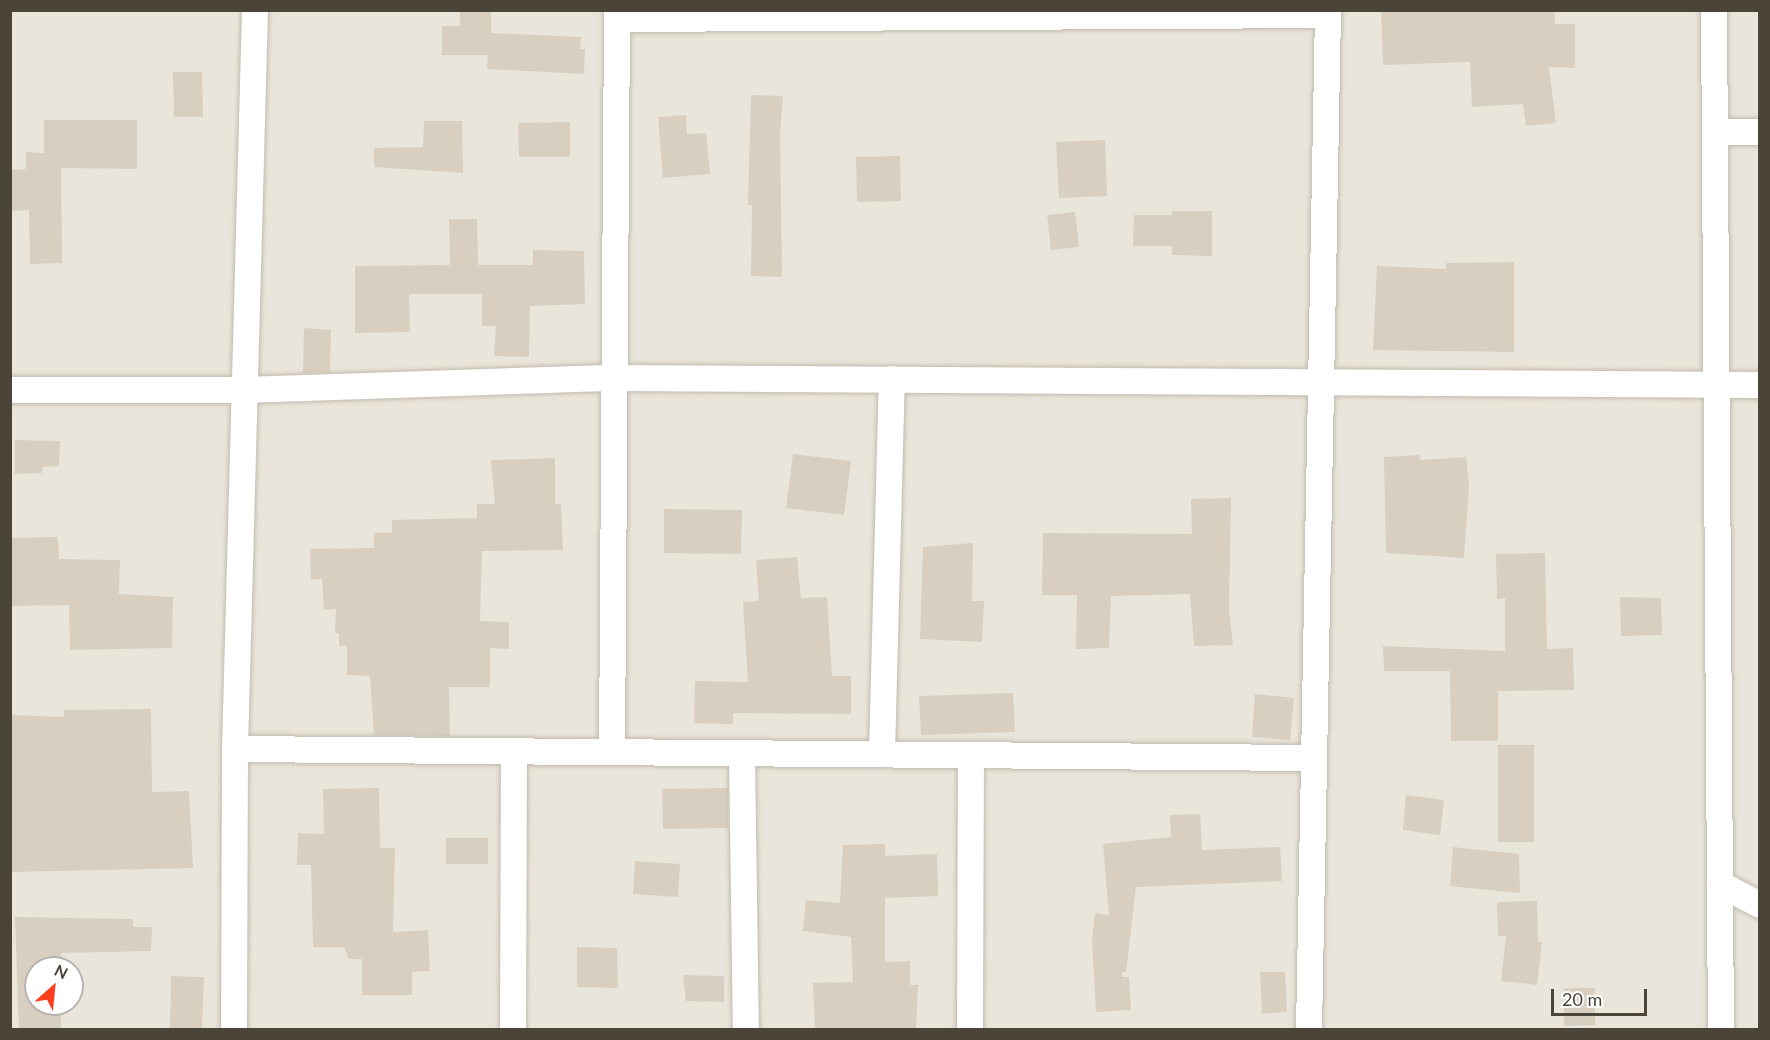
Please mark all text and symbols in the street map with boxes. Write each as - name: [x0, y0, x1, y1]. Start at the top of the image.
- north arrow: [24, 956, 84, 1016]
- text: N: [52, 960, 71, 983]
- scale bar: [1554, 977, 1650, 1015]
- text: 20 m: [1562, 988, 1602, 1010]

